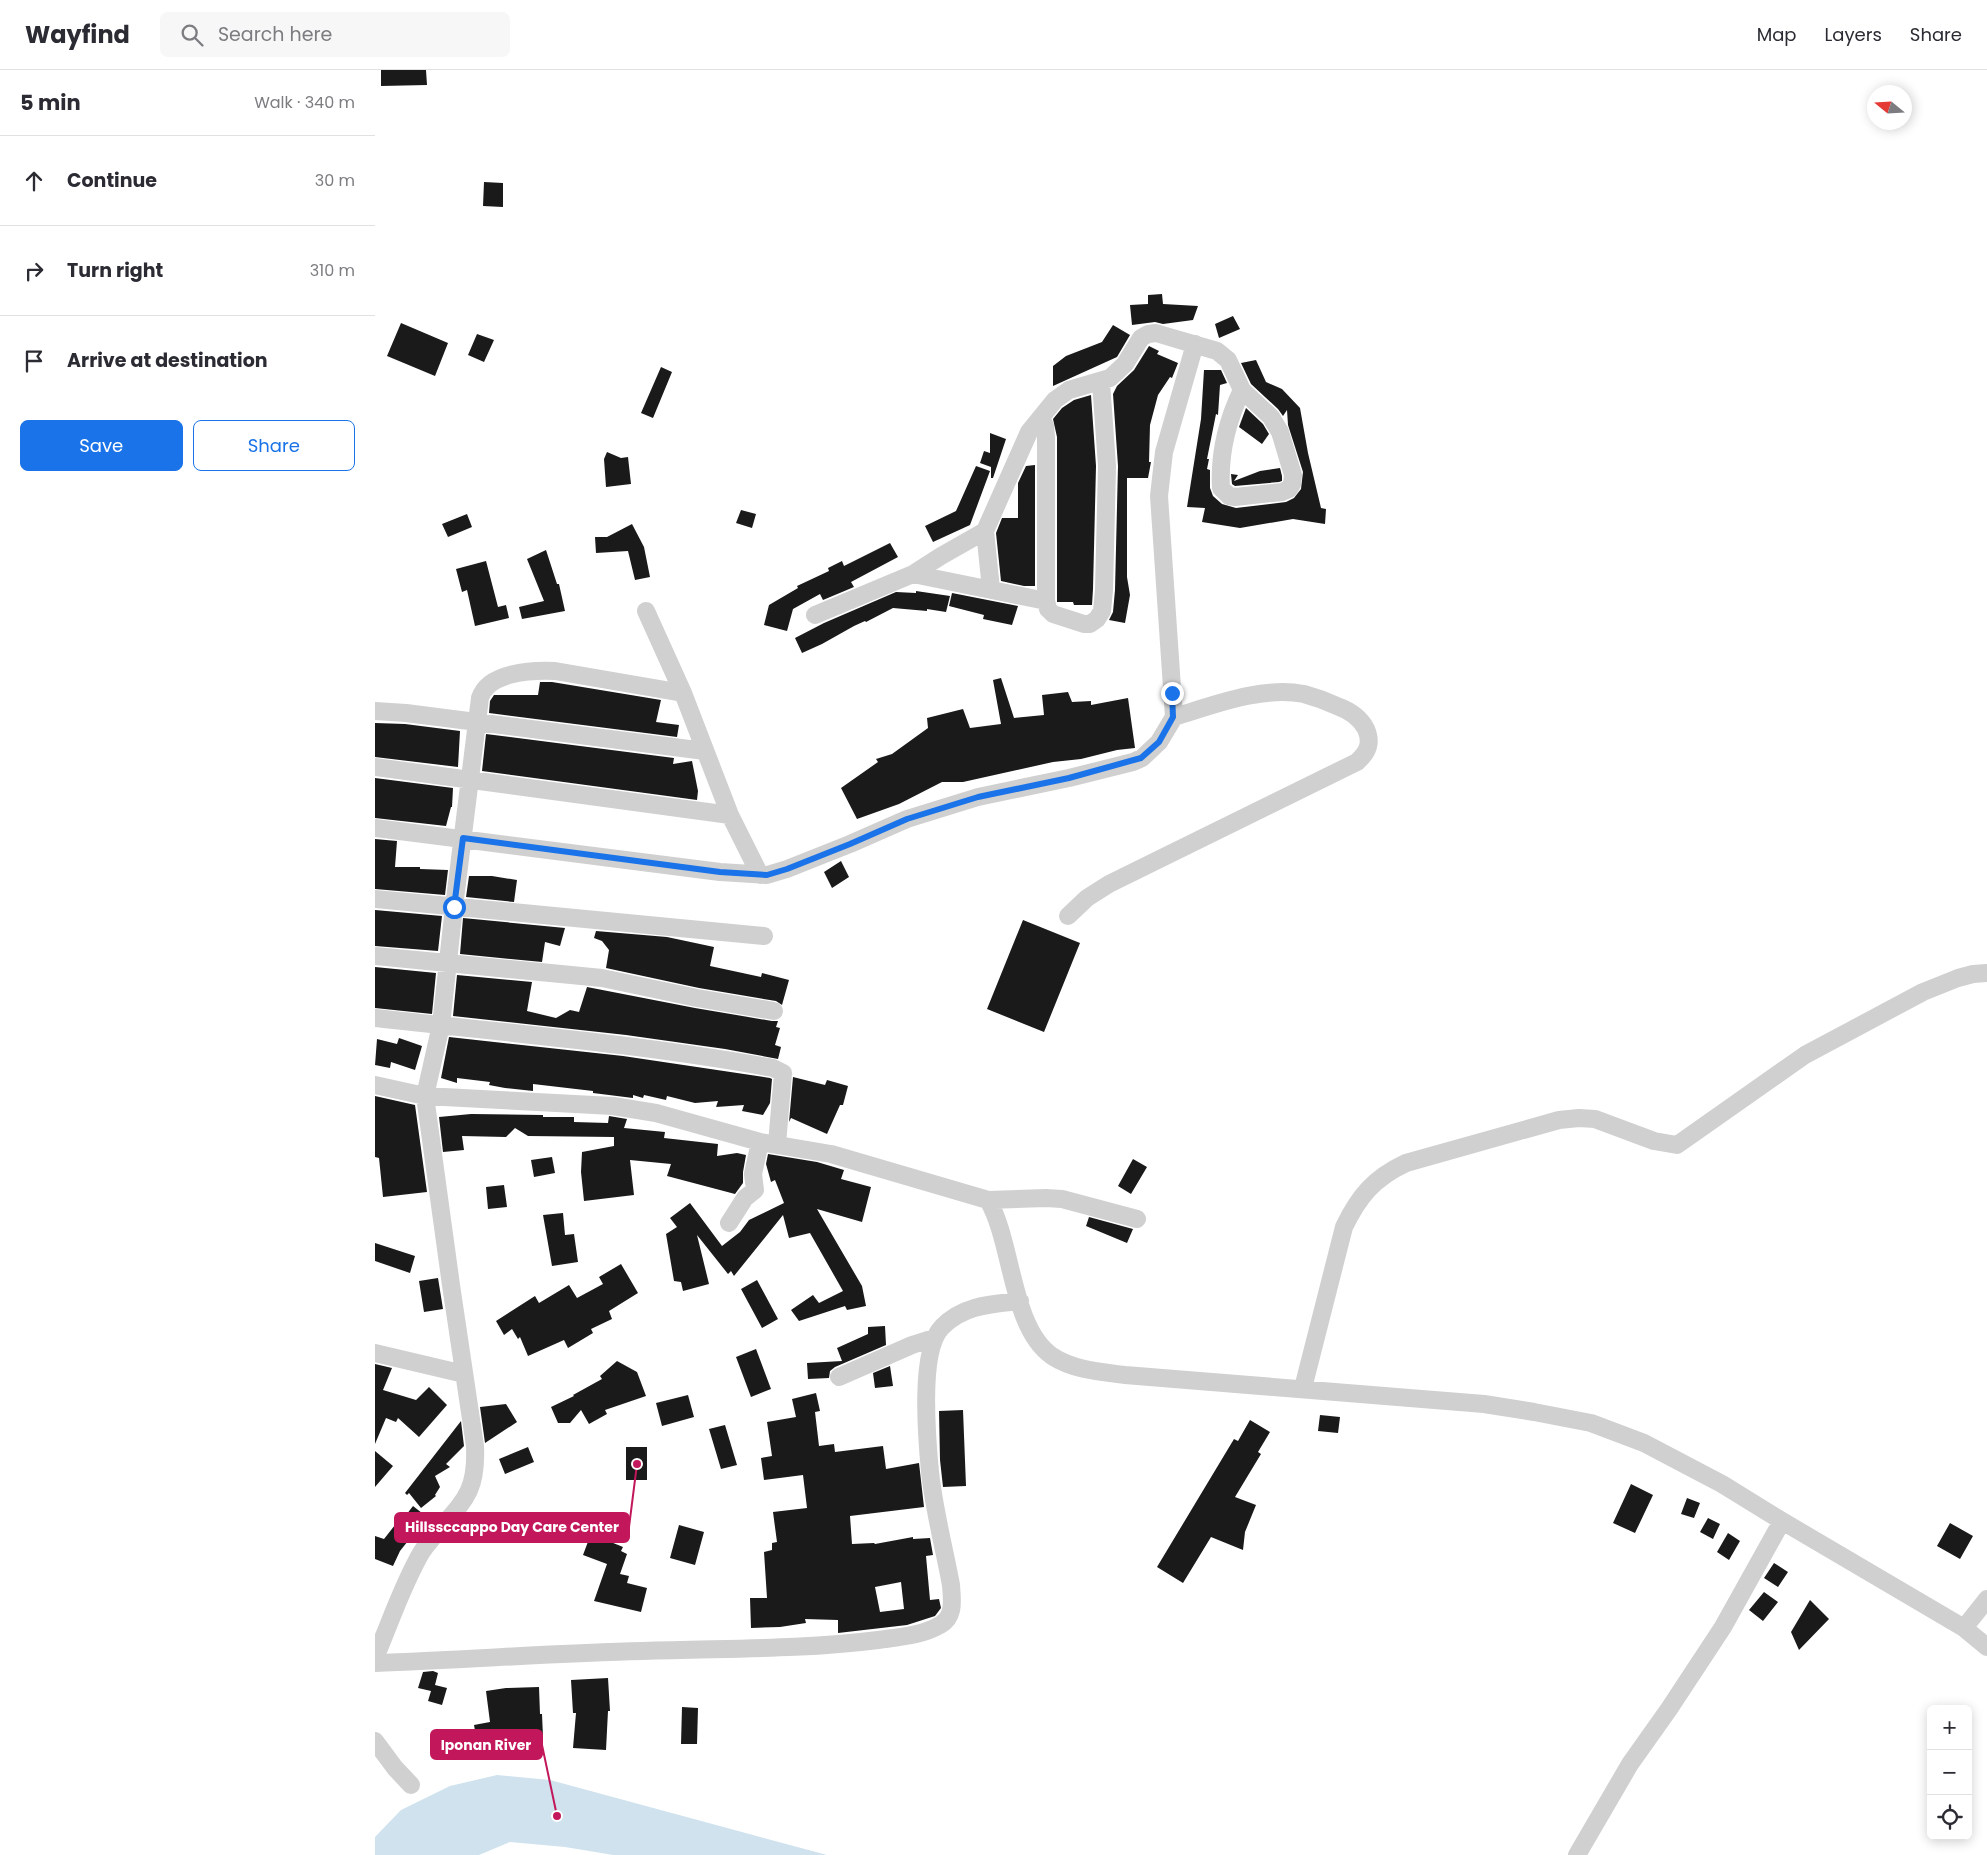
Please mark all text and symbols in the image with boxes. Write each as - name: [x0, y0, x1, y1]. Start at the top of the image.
- search box: [160, 12, 510, 57]
- text: Wayfind: [25, 18, 130, 51]
- icon: search: [178, 21, 206, 49]
- text: Search here: [218, 21, 332, 48]
- text: Map: [1757, 22, 1797, 47]
- text: Layers: [1825, 22, 1882, 47]
- text: Share: [1910, 22, 1962, 47]
- north arrow: [1867, 85, 1912, 130]
- text: 5 min: [20, 88, 81, 117]
- text: Walk · 340 m: [254, 91, 355, 114]
- icon: ahead: [20, 167, 48, 195]
- text: Continue: [67, 167, 157, 194]
- text: 30 m: [315, 169, 355, 192]
- icon: right: [20, 257, 48, 285]
- text: Turn right: [67, 257, 163, 284]
- text: 310 m: [310, 259, 355, 282]
- icon: arrive: [20, 347, 48, 375]
- text: Arrive at destination: [67, 347, 268, 374]
- button: Save: [20, 420, 183, 471]
- button: Share: [193, 420, 355, 471]
- route end: [1161, 682, 1184, 705]
- route start: [443, 896, 466, 919]
- callout: Hillssccappo Day Care Center: [395, 1513, 629, 1542]
- text: Hillssccappo Day Care Center: [405, 1517, 619, 1537]
- map controls: [1927, 1705, 1972, 1840]
- button: +: [1927, 1705, 1972, 1750]
- callout: Iponan River: [431, 1730, 542, 1759]
- text: Iponan River: [441, 1735, 531, 1755]
- button: −: [1927, 1750, 1972, 1795]
- button: locate: [1927, 1795, 1972, 1840]

